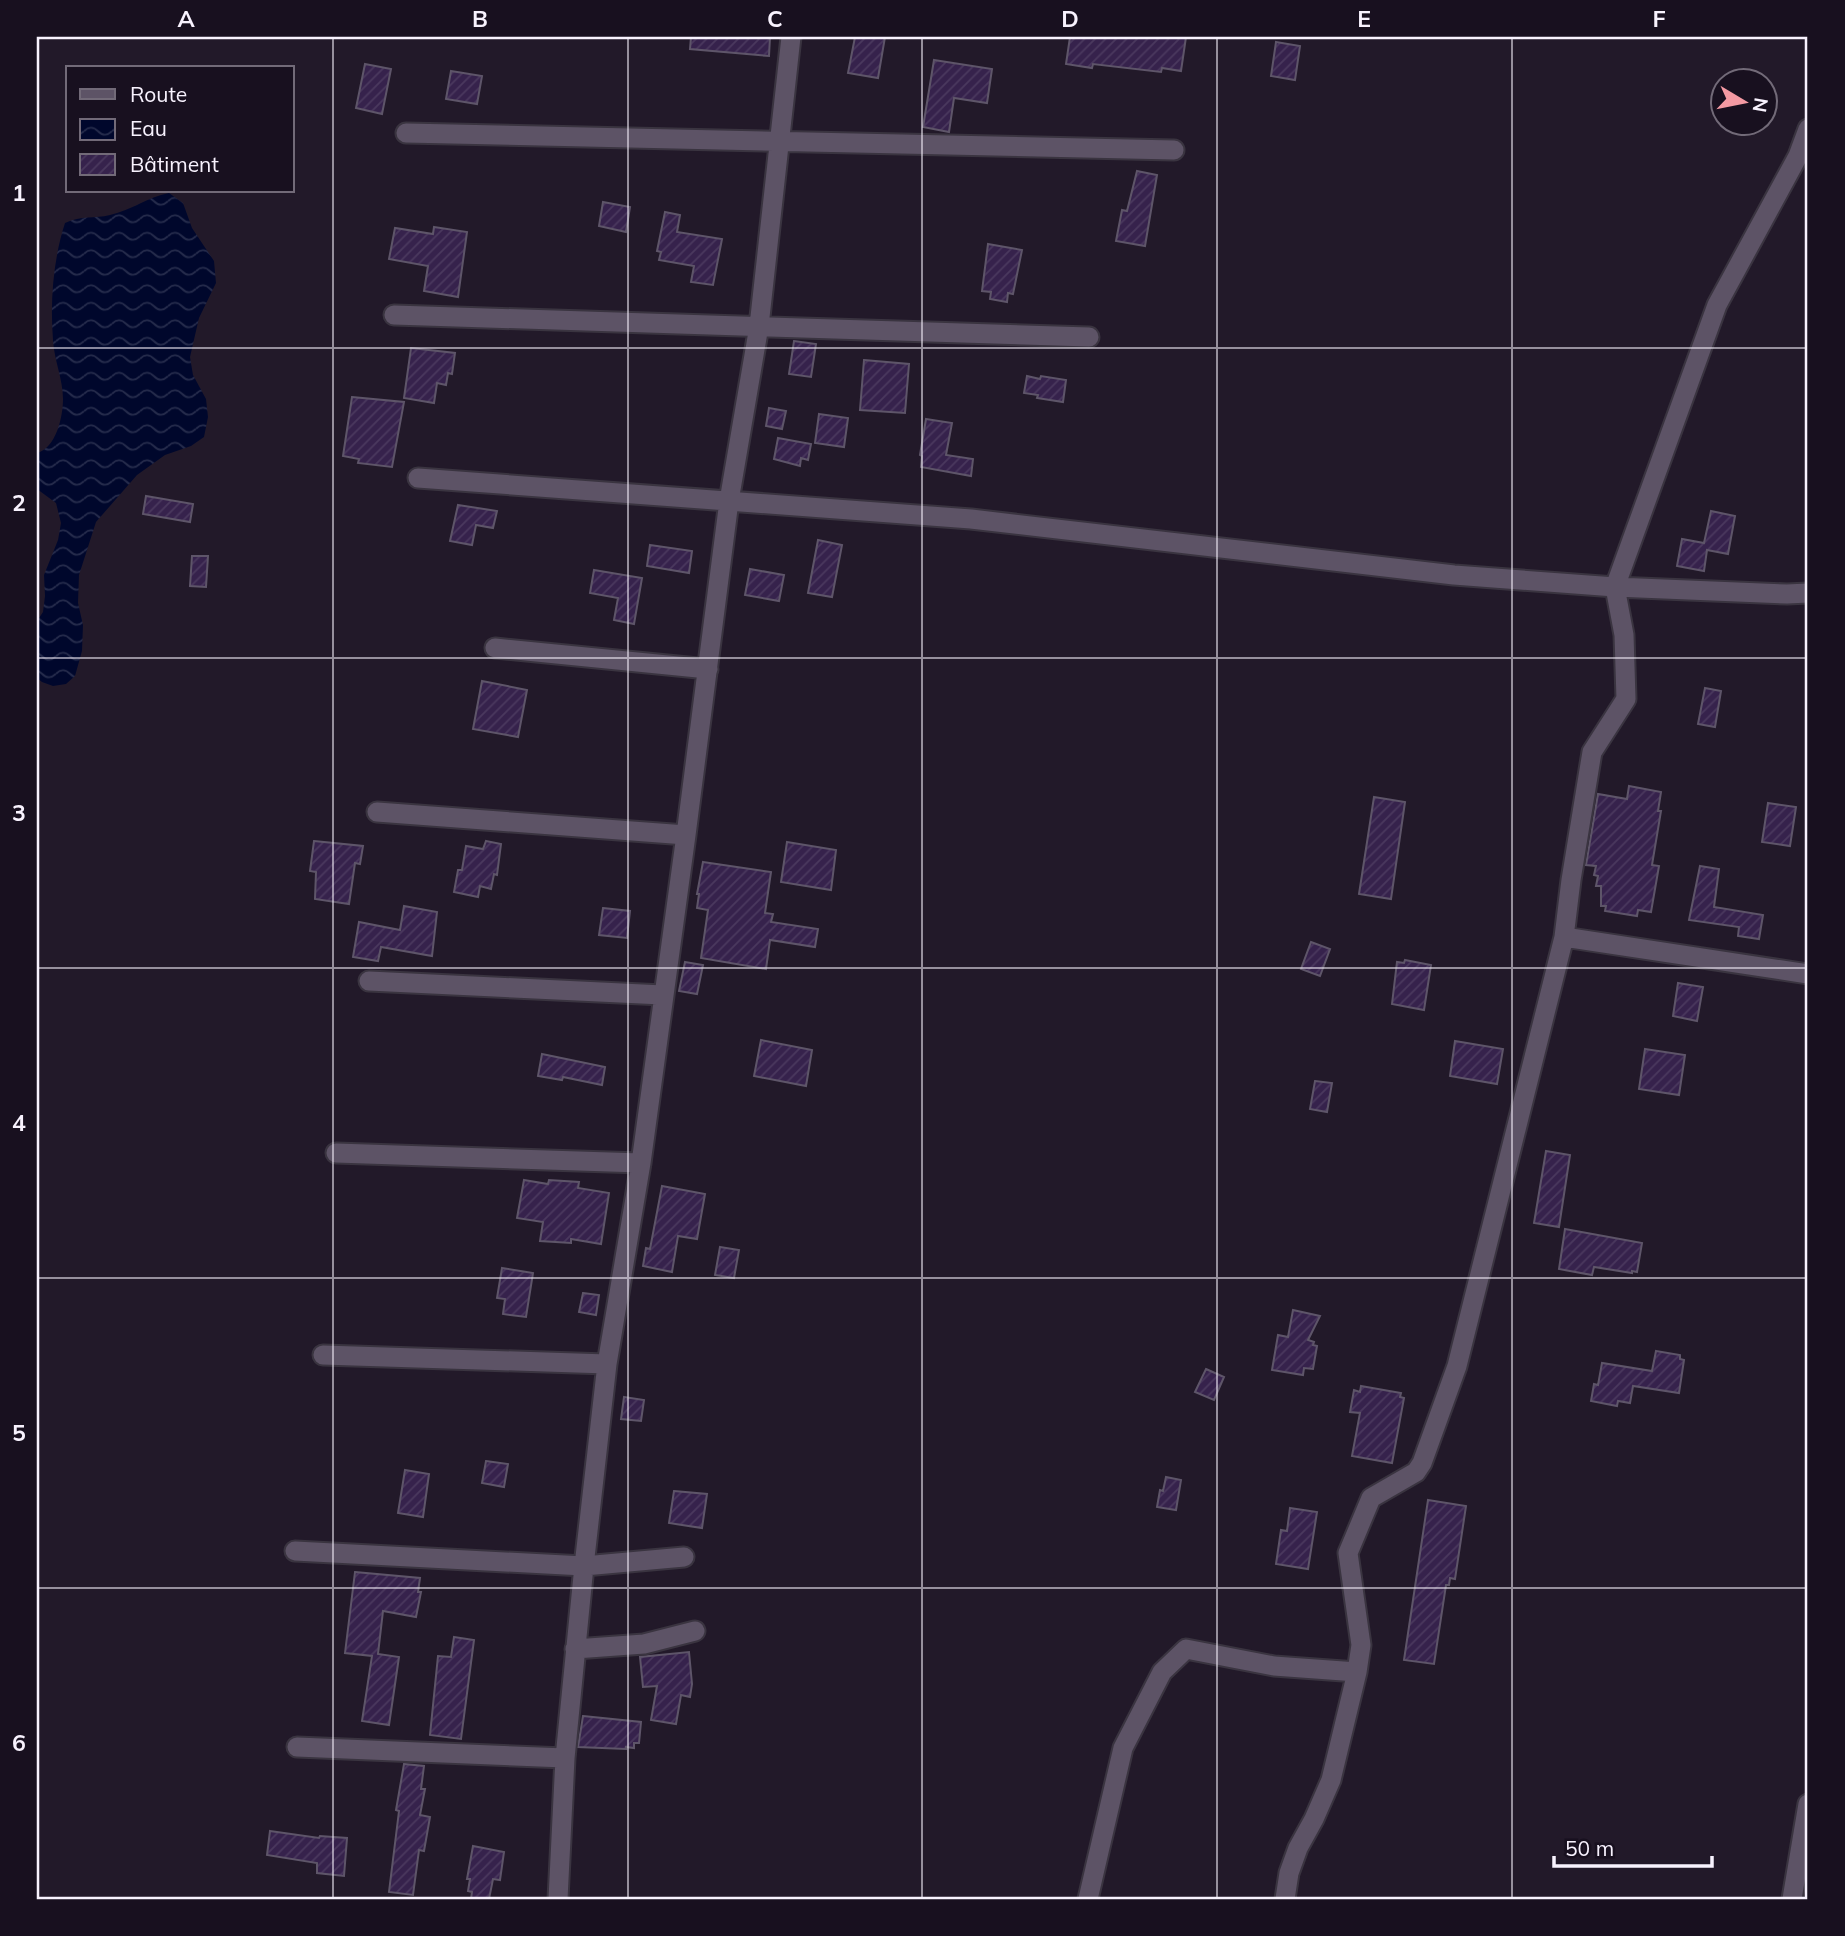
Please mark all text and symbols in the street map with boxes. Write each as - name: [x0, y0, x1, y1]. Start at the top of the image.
- text: A: [177, 4, 195, 33]
- text: B: [472, 4, 488, 33]
- text: C: [767, 4, 783, 33]
- text: D: [1061, 4, 1079, 33]
- text: E: [1357, 4, 1371, 33]
- text: F: [1652, 4, 1666, 33]
- legend: [66, 66, 294, 192]
- north arrow: [1708, 66, 1778, 136]
- text: Route: [130, 81, 187, 107]
- text: N: [1748, 96, 1774, 114]
- text: Eau: [130, 115, 167, 141]
- text: Bâtiment: [130, 151, 219, 177]
- text: 1: [12, 178, 26, 207]
- text: 2: [12, 488, 26, 517]
- text: 3: [12, 798, 26, 827]
- text: 4: [12, 1108, 26, 1137]
- text: 5: [12, 1418, 26, 1447]
- text: 6: [12, 1728, 26, 1757]
- scale bar: [1554, 1824, 1712, 1868]
- text: 50 m: [1565, 1835, 1614, 1861]

